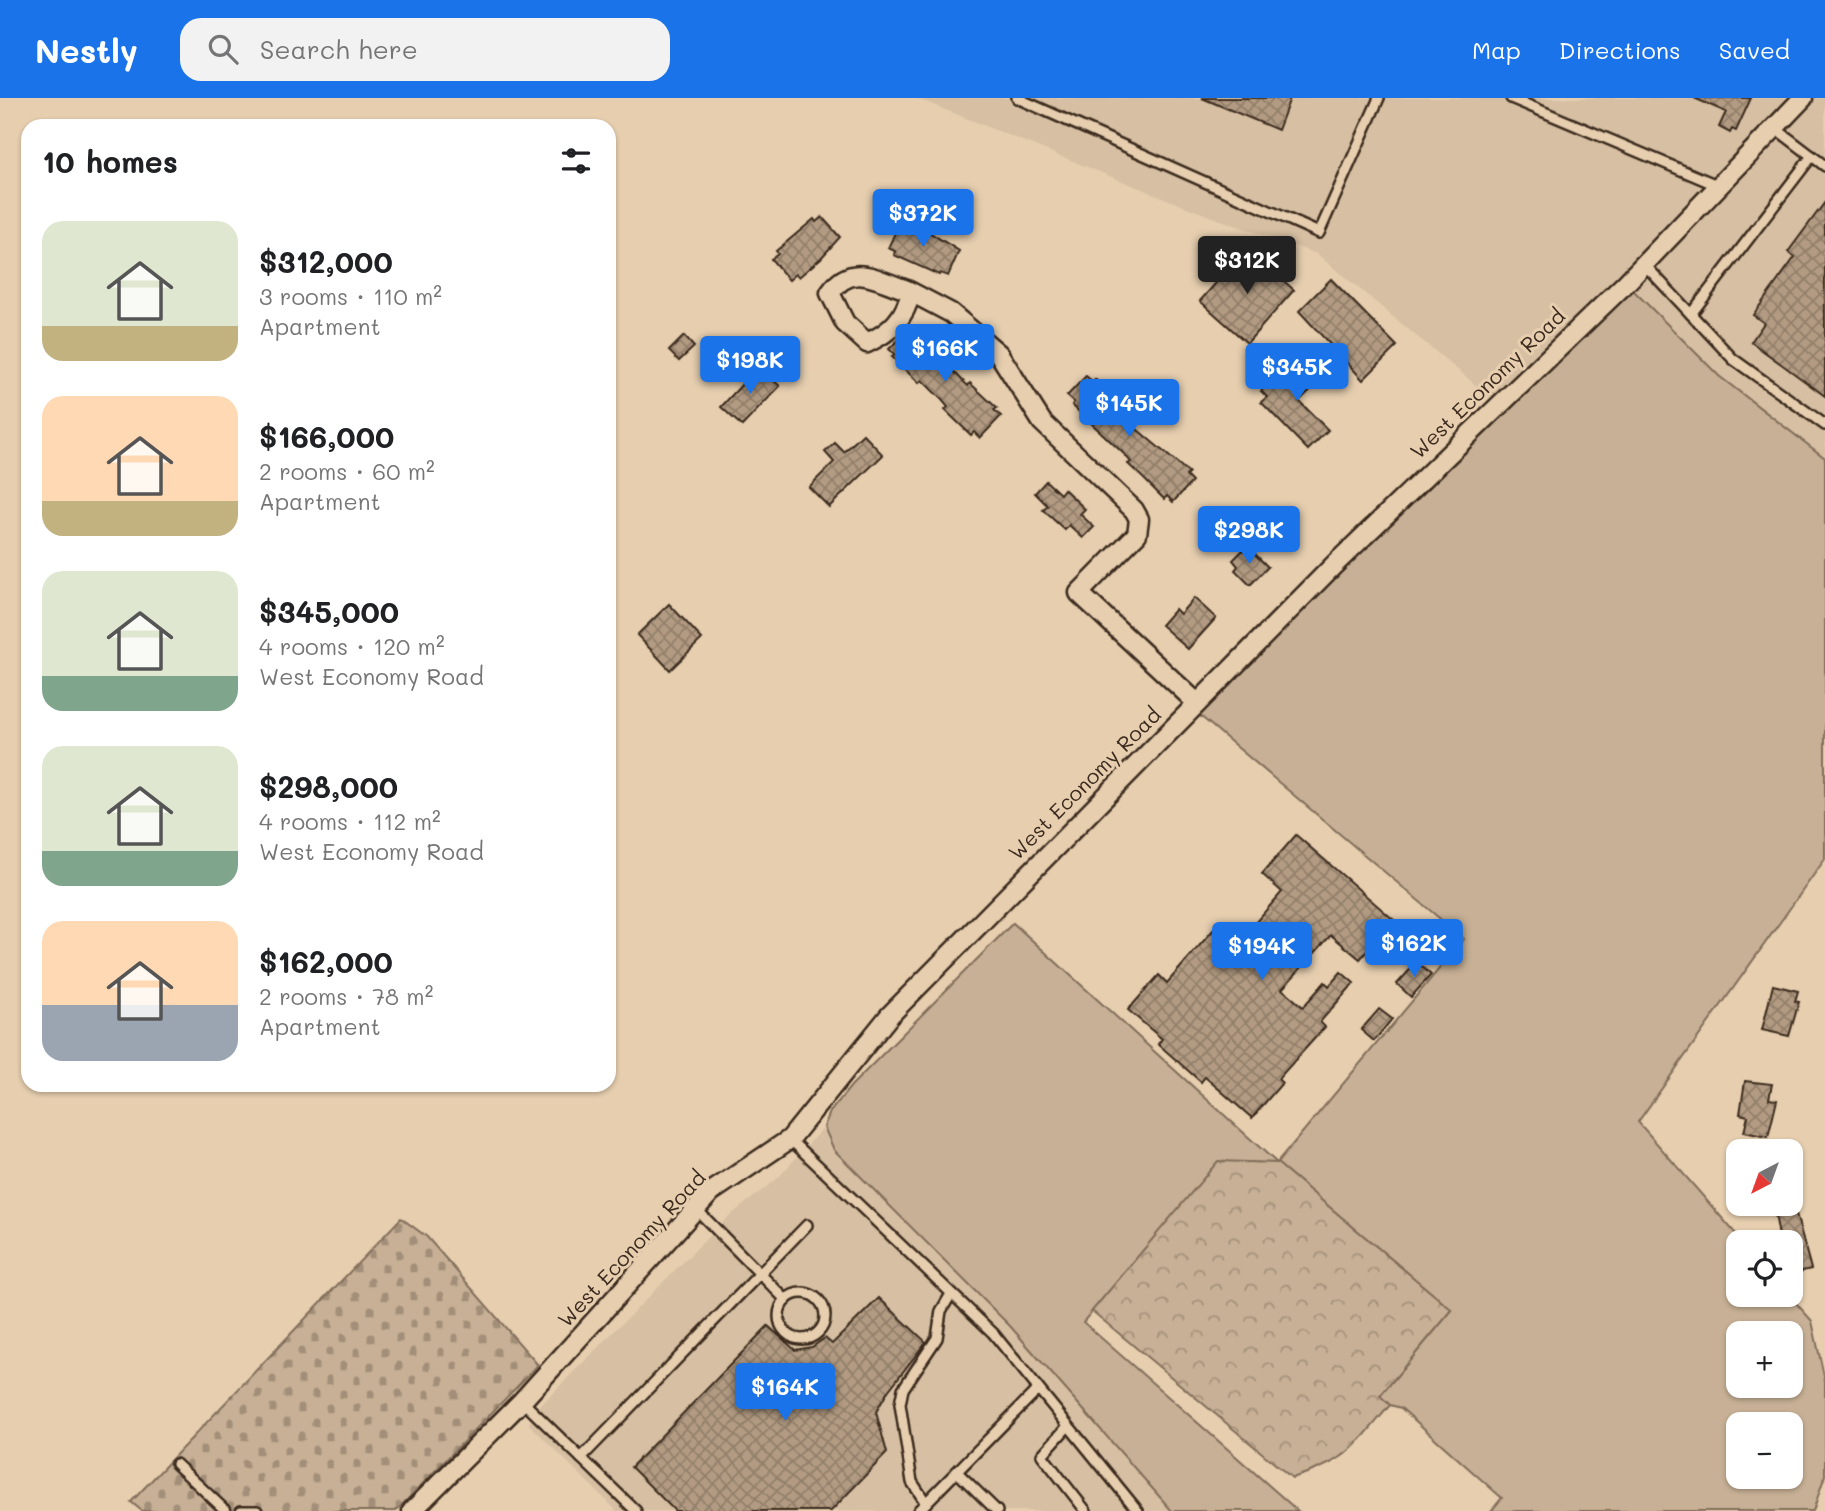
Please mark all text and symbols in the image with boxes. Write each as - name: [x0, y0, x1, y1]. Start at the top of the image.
- search box: [180, 18, 670, 81]
- text: Nestly: [35, 28, 138, 71]
- icon: search: [204, 30, 242, 68]
- text: Search here: [260, 32, 418, 66]
- text: Map: [1472, 34, 1521, 65]
- text: Directions: [1559, 34, 1681, 65]
- text: Saved: [1719, 34, 1790, 65]
- text: 10 homes: [42, 141, 178, 181]
- icon: filters: [557, 142, 595, 180]
- pin: $372K: [874, 190, 972, 249]
- text: $372K: [889, 197, 957, 227]
- pin: $312K: [1198, 236, 1296, 296]
- text: $312,000: [259, 241, 393, 281]
- text: $312K: [1214, 244, 1280, 274]
- icon: home: [98, 249, 182, 333]
- text: 3 rooms · 110 m²: [259, 281, 442, 311]
- street label: West Economy Road: [1404, 302, 1570, 464]
- text: Apartment: [259, 311, 381, 341]
- pin: $166K: [896, 324, 994, 384]
- text: $166K: [911, 332, 979, 362]
- pin: $198K: [701, 336, 799, 396]
- text: $198K: [716, 344, 784, 374]
- pin: $345K: [1248, 344, 1346, 403]
- text: $345K: [1261, 351, 1333, 381]
- pin: $145K: [1080, 380, 1178, 439]
- text: $145K: [1095, 387, 1163, 417]
- text: $166,000: [259, 416, 394, 456]
- icon: home: [98, 424, 182, 508]
- text: 2 rooms · 60 m²: [259, 456, 435, 486]
- text: Apartment: [259, 486, 381, 516]
- pin: $298K: [1200, 506, 1298, 566]
- text: $298K: [1214, 514, 1284, 544]
- text: $345,000: [259, 591, 399, 631]
- icon: home: [98, 599, 182, 683]
- text: 4 rooms · 120 m²: [259, 631, 445, 661]
- text: West Economy Road: [259, 661, 484, 691]
- street label: West Economy Road: [1002, 701, 1166, 865]
- text: $298,000: [259, 766, 398, 806]
- icon: home: [98, 774, 182, 858]
- text: 4 rooms · 112 m²: [259, 806, 441, 836]
- text: West Economy Road: [259, 836, 484, 866]
- pin: $162K: [1365, 920, 1463, 979]
- pin: $194K: [1213, 922, 1311, 982]
- text: $162K: [1381, 927, 1447, 957]
- text: $194K: [1228, 930, 1296, 960]
- text: $162,000: [259, 941, 393, 981]
- icon: home: [98, 949, 182, 1033]
- text: 2 rooms · 78 m²: [259, 981, 433, 1011]
- text: Apartment: [259, 1011, 381, 1041]
- north arrow: [1726, 1139, 1802, 1216]
- map controls: [1726, 1139, 1803, 1489]
- street label: West Economy Road: [551, 1164, 711, 1332]
- button: locate: [1726, 1230, 1803, 1307]
- button: +: [1726, 1321, 1803, 1398]
- pin: $164K: [736, 1364, 834, 1423]
- text: $164K: [751, 1371, 819, 1401]
- button: −: [1726, 1412, 1803, 1489]

